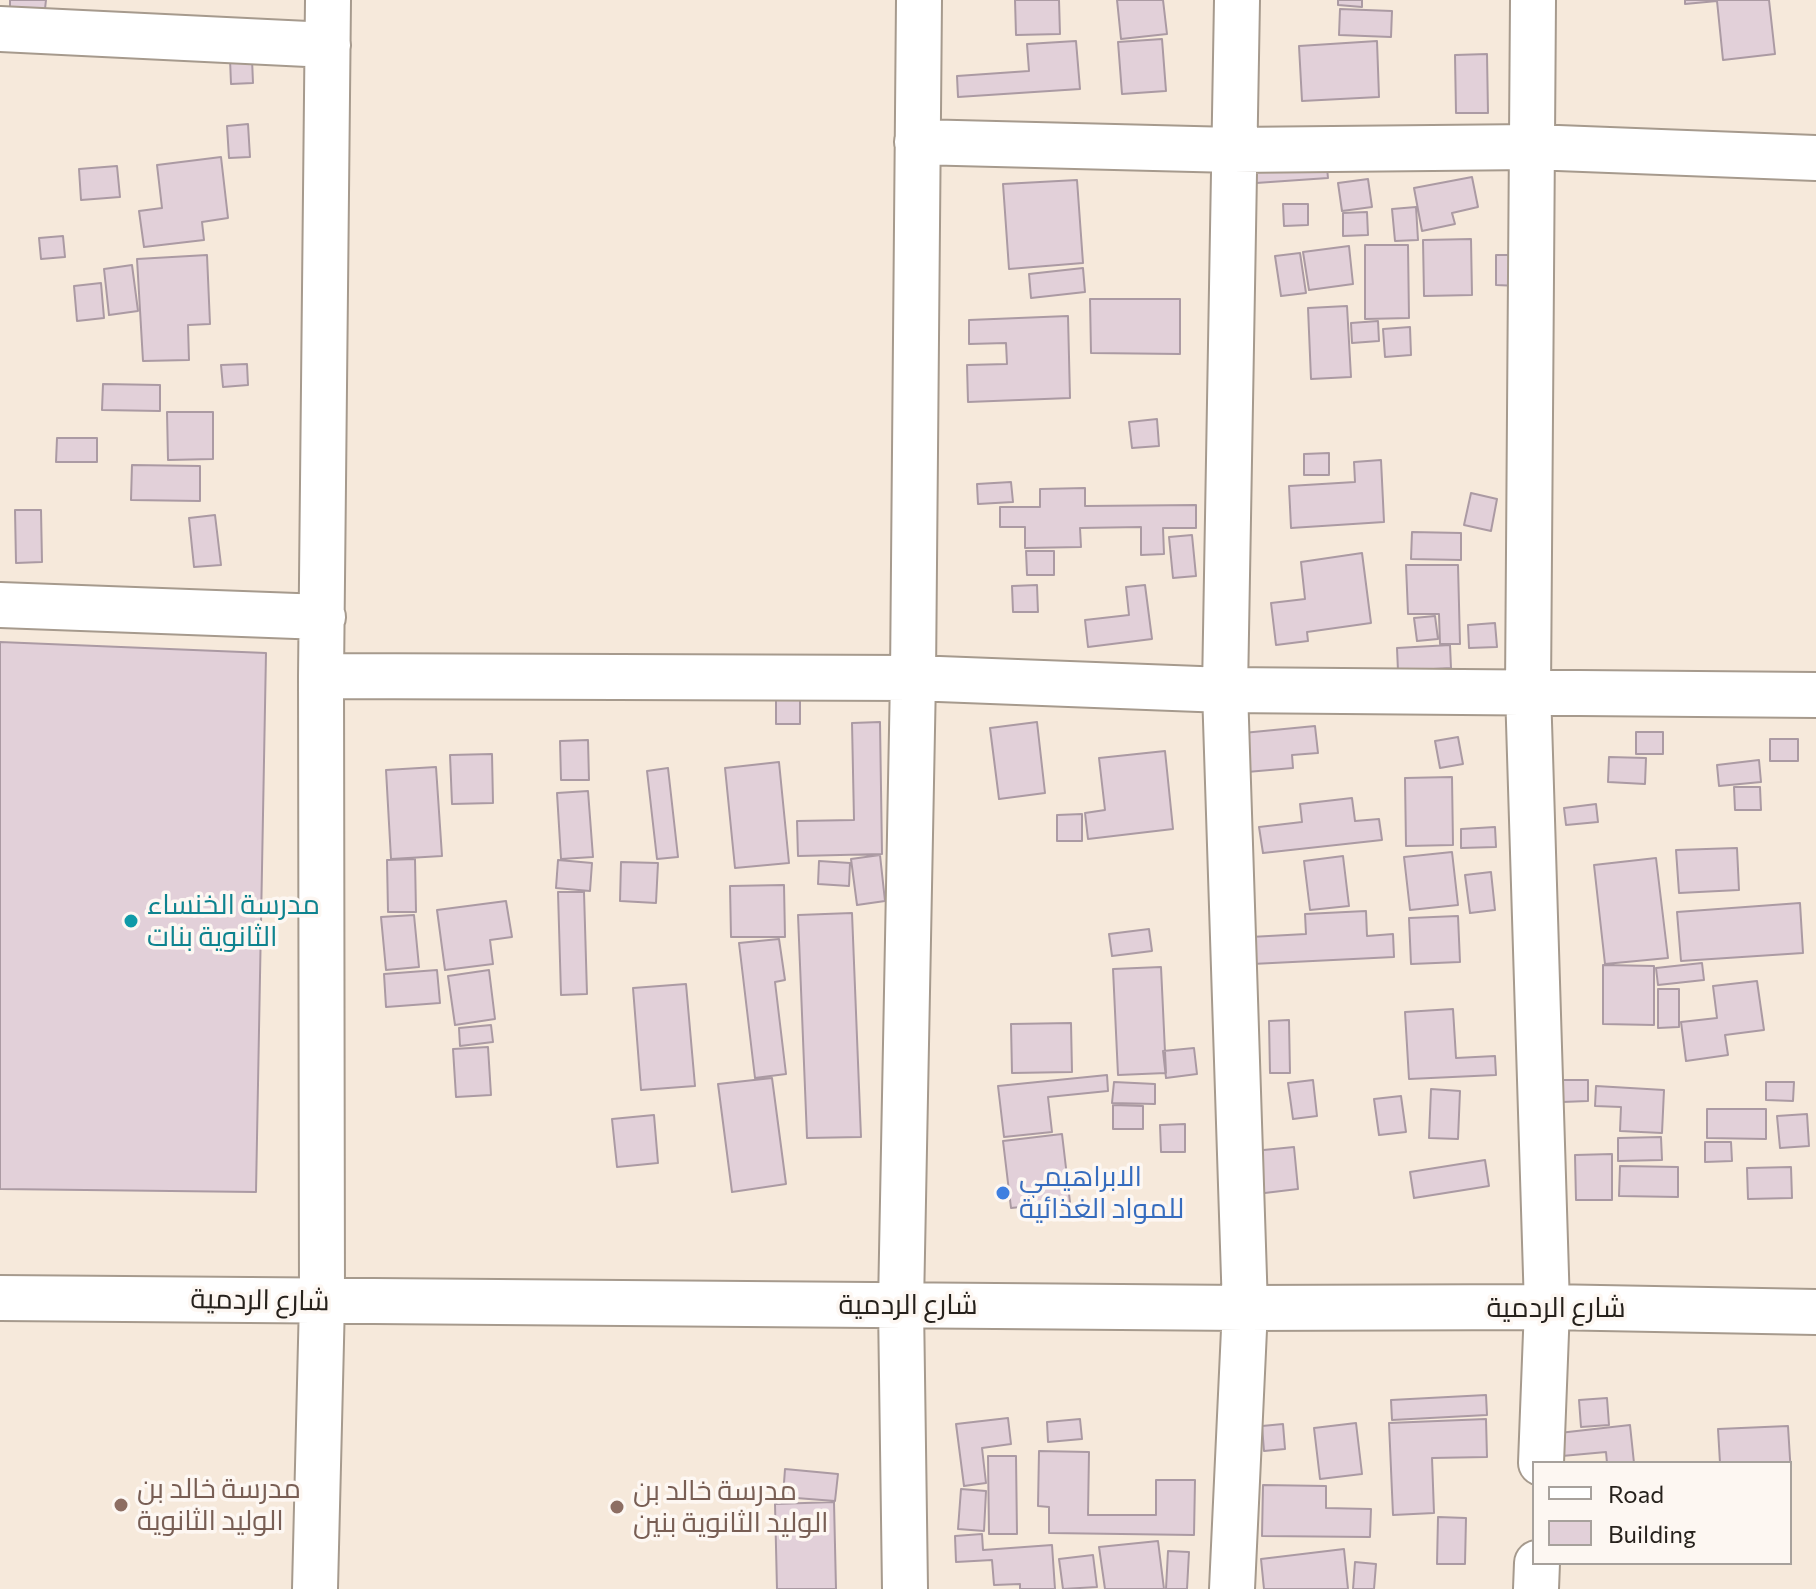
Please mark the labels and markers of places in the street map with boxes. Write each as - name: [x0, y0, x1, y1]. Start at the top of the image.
- place label: مدرسة الخنساء الثانوية بنات: [147, 888, 320, 954]
- marker: مدرسة الخنساء الثانوية بنات: [122, 912, 140, 930]
- place label: الابراهيمي للمواد الغذائية: [1019, 1160, 1184, 1226]
- marker: الابراهيمي للمواد الغذائية: [994, 1184, 1012, 1202]
- place label: مدرسة خالد بن الوليد الثانوية: [137, 1472, 301, 1538]
- place label: مدرسة خالد بن الوليد الثانوية بنين: [633, 1474, 829, 1540]
- marker: مدرسة خالد بن الوليد الثانوية: [112, 1496, 130, 1514]
- marker: مدرسة خالد بن الوليد الثانوية بنين: [608, 1498, 626, 1516]

